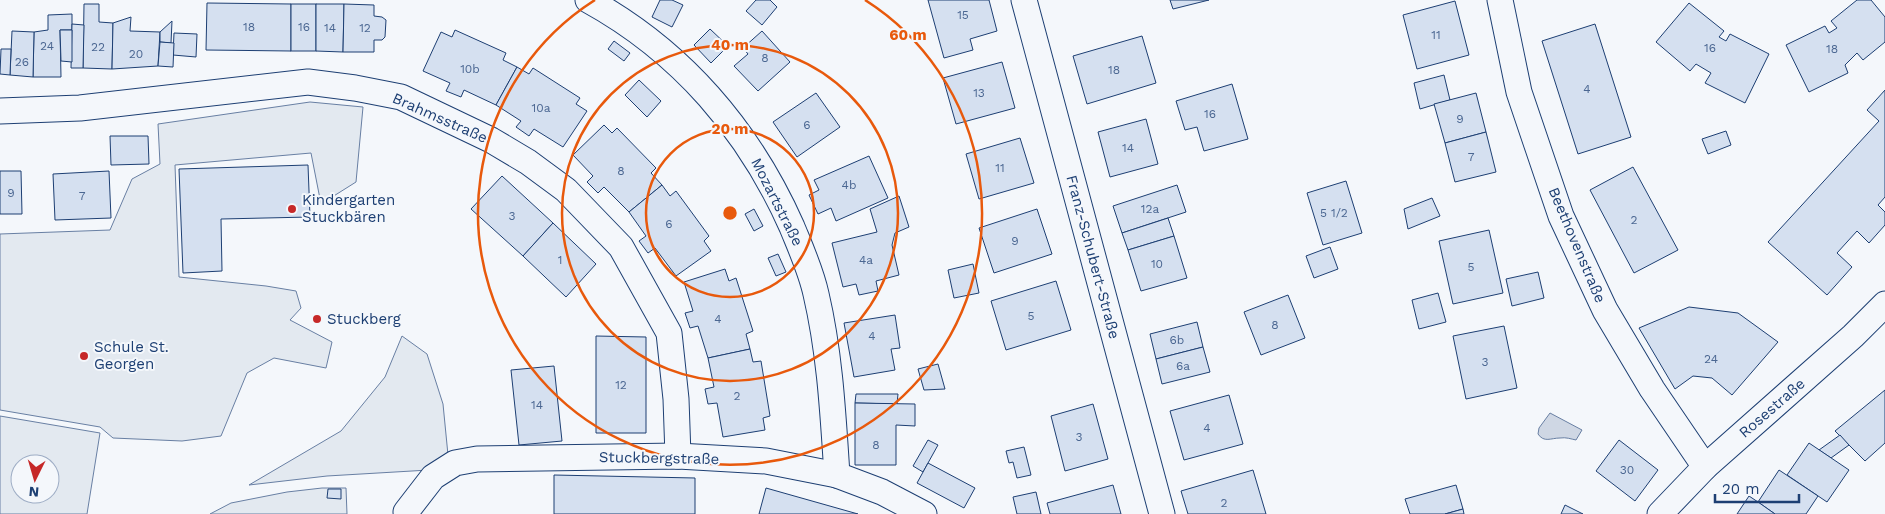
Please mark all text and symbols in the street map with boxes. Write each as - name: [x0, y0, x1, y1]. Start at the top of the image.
- house number: 15: [957, 8, 969, 22]
- house number: 18: [243, 20, 255, 34]
- house number: 16: [298, 20, 310, 34]
- house number: 14: [324, 21, 336, 35]
- house number: 12: [359, 21, 371, 35]
- text: 60 m: [889, 26, 927, 44]
- house number: 11: [1431, 28, 1441, 42]
- text: 40 m: [711, 36, 749, 54]
- house number: 24: [40, 39, 54, 53]
- house number: 22: [91, 40, 105, 54]
- house number: 16: [1704, 41, 1716, 55]
- house number: 18: [1826, 42, 1838, 56]
- house number: 20: [129, 47, 143, 61]
- house number: 8: [761, 51, 769, 65]
- house number: 26: [15, 55, 29, 69]
- house number: 10b: [460, 62, 480, 76]
- house number: 18: [1108, 63, 1120, 77]
- house number: 4: [1583, 82, 1591, 96]
- house number: 13: [973, 86, 985, 100]
- street label: Brahmsstraße: [390, 89, 490, 147]
- house number: 10a: [532, 101, 551, 115]
- house number: 16: [1204, 107, 1216, 121]
- house number: 9: [1456, 112, 1464, 126]
- house number: 6: [803, 118, 811, 132]
- text: 20 m: [711, 120, 749, 138]
- house number: 14: [1122, 141, 1134, 155]
- house number: 7: [1468, 150, 1475, 164]
- street label: Mozartstraße: [747, 155, 807, 249]
- house number: 11: [995, 161, 1005, 175]
- house number: 8: [617, 164, 625, 178]
- street label: Franz-Schubert-Straße: [1062, 173, 1124, 341]
- house number: 4b: [842, 178, 856, 192]
- street label: Beethovenstraße: [1545, 185, 1609, 305]
- house number: 9: [7, 186, 15, 200]
- house number: 7: [79, 189, 86, 203]
- place label: Kindergarten Stuckbären: [302, 191, 395, 226]
- house number: 12a: [1141, 202, 1159, 216]
- marker: Kindergarten Stuckbären: [286, 203, 298, 215]
- centre of rings: [721, 204, 739, 222]
- house number: 5 1/2: [1320, 206, 1348, 220]
- house number: 3: [509, 209, 516, 223]
- house number: 2: [1631, 213, 1638, 227]
- house number: 6: [665, 217, 673, 231]
- house number: 9: [1011, 234, 1019, 248]
- house number: 1: [558, 253, 562, 267]
- house number: 4a: [859, 253, 873, 267]
- house number: 10: [1151, 257, 1163, 271]
- house number: 5: [1468, 260, 1475, 274]
- house number: 5: [1028, 309, 1035, 323]
- place label: Stuckberg: [327, 310, 401, 328]
- house number: 4: [714, 312, 722, 326]
- marker: Stuckberg: [311, 313, 323, 325]
- house number: 8: [1271, 318, 1279, 332]
- house number: 4: [868, 329, 876, 343]
- house number: 6b: [1170, 333, 1184, 347]
- place label: Schule St. Georgen: [94, 338, 169, 373]
- marker: Schule St. Georgen: [78, 350, 90, 362]
- house number: 24: [1704, 352, 1718, 366]
- house number: 3: [1482, 355, 1489, 369]
- house number: 6a: [1176, 359, 1190, 373]
- street label: Rosestraße: [1735, 374, 1809, 442]
- house number: 12: [615, 378, 627, 392]
- house number: 2: [734, 389, 741, 403]
- house number: 14: [531, 398, 543, 412]
- house number: 4: [1203, 421, 1211, 435]
- house number: 3: [1076, 430, 1083, 444]
- house number: 8: [872, 438, 880, 452]
- street label: Stuckbergstraße: [599, 448, 719, 468]
- north arrow: [10, 454, 60, 504]
- house number: 30: [1620, 463, 1634, 477]
- scale bar: [1715, 472, 1799, 504]
- text: 20 m: [1722, 480, 1760, 498]
- text: N: [28, 484, 40, 500]
- house number: 2: [1221, 496, 1228, 510]

